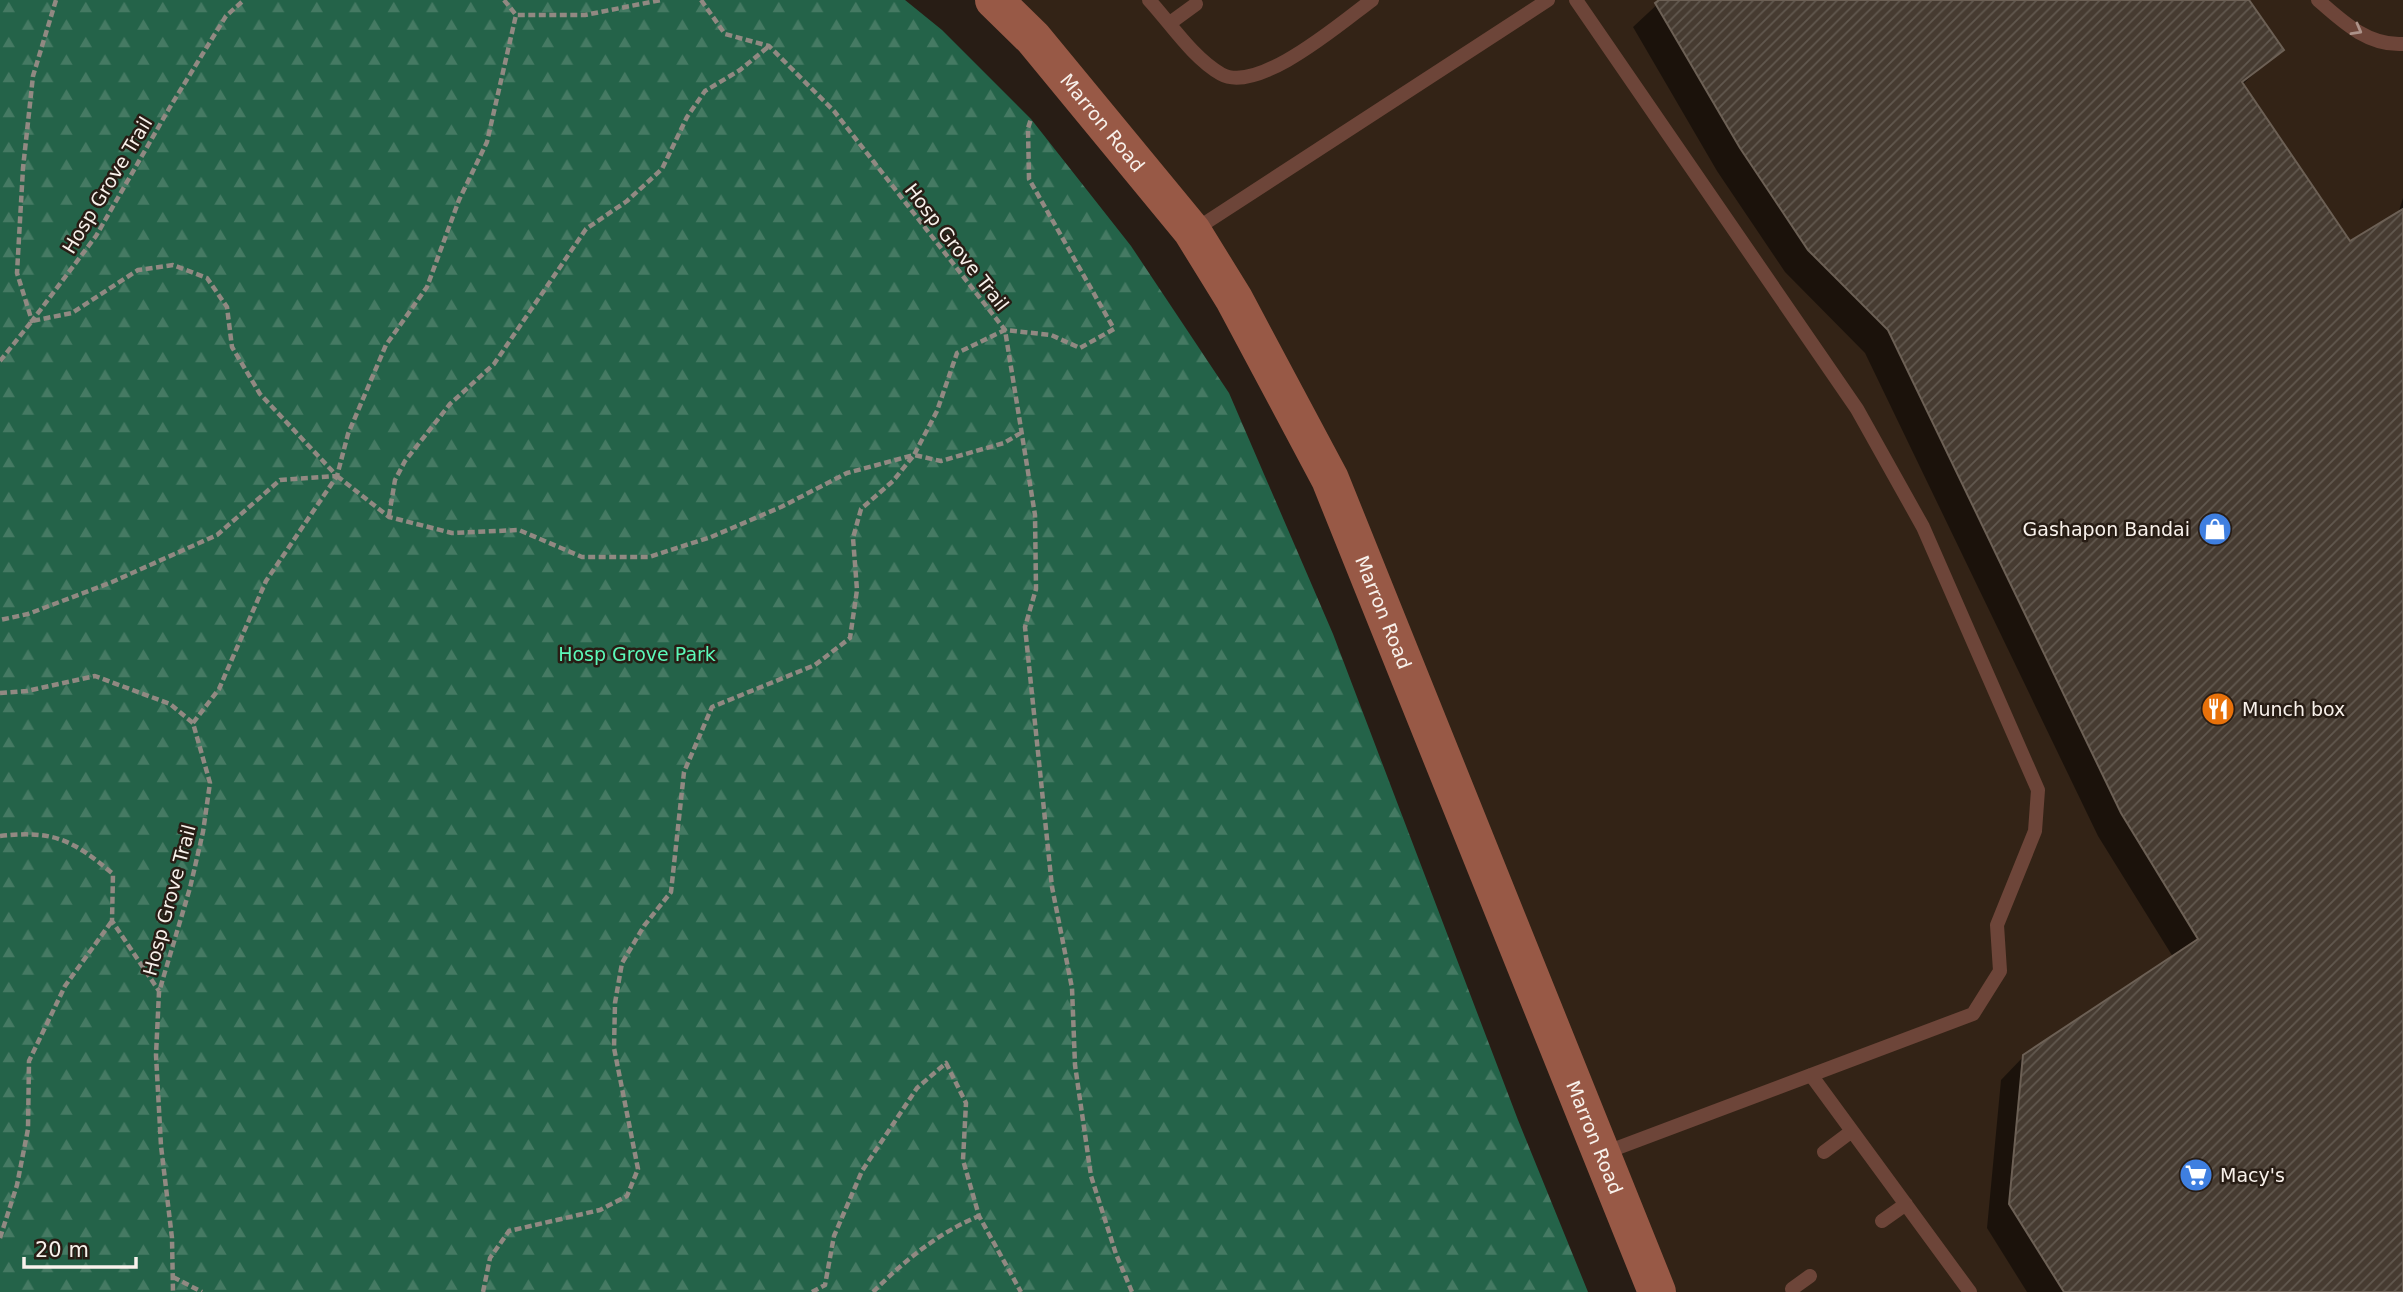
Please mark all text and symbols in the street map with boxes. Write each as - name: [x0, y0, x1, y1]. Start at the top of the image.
- one-way arrow: [2349, 22, 2362, 35]
- street label: Marron Road: [1056, 69, 1149, 176]
- street label: Hosp Grove Trail: [58, 113, 156, 257]
- street label: Hosp Grove Trail: [900, 179, 1014, 315]
- shop icon: Gashapon Bandai: [2196, 510, 2234, 548]
- place label: Gashapon Bandai: [2023, 518, 2190, 540]
- street label: Marron Road: [1351, 552, 1416, 672]
- park label: Hosp Grove Park: [558, 643, 716, 665]
- restaurant icon: Munch box: [2199, 690, 2237, 728]
- place label: Munch box: [2242, 698, 2345, 720]
- street label: Hosp Grove Trail: [138, 822, 200, 978]
- street label: Marron Road: [1562, 1077, 1627, 1197]
- supermarket icon: Macy's: [2177, 1156, 2215, 1194]
- place label: Macy's: [2220, 1164, 2285, 1186]
- scale bar: [24, 1226, 136, 1270]
- text: 20 m: [35, 1238, 89, 1262]

